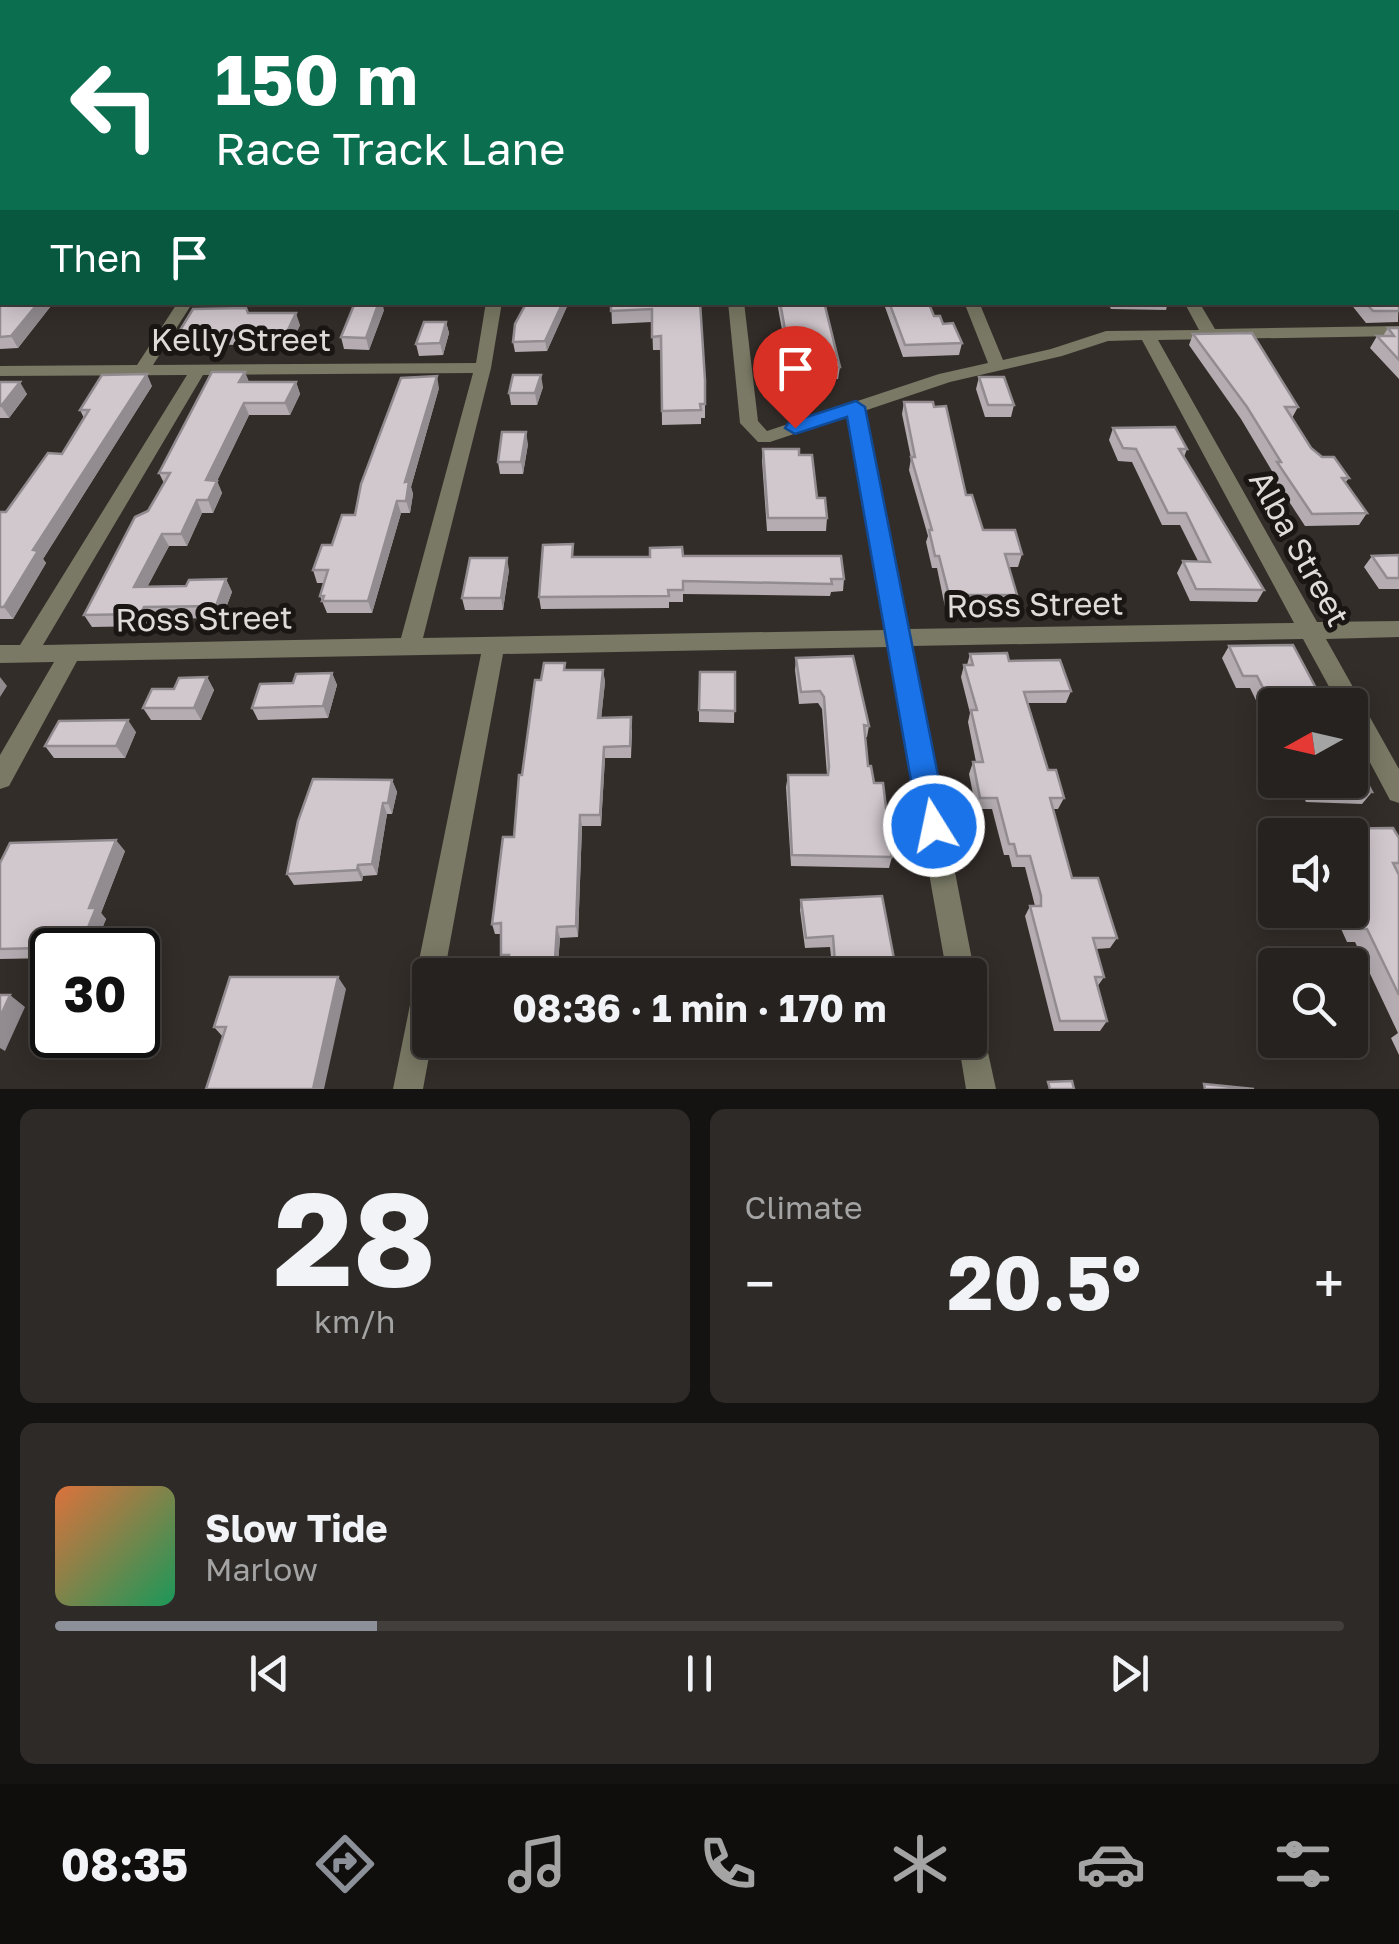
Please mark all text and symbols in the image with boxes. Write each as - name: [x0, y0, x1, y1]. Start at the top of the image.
- text: 150 m: [215, 36, 418, 120]
- icon: left: [50, 40, 180, 170]
- text: Race Track Lane: [215, 121, 565, 175]
- icon: arrive: [162, 230, 217, 285]
- text: Then: [50, 235, 142, 280]
- street label: Kelly Street: [151, 320, 331, 358]
- pin: [753, 326, 838, 429]
- icon: arrive: [768, 341, 823, 396]
- street label: Alba Street: [1242, 464, 1358, 632]
- street label: Ross Street: [946, 583, 1124, 625]
- street label: Ross Street: [115, 597, 293, 639]
- north arrow: [1258, 688, 1368, 798]
- map controls: [1258, 688, 1368, 1058]
- position arrow: [882, 774, 986, 878]
- button: sound: [1258, 818, 1368, 928]
- speed limit sign: 30: [30, 928, 160, 1058]
- button: search: [1258, 948, 1368, 1058]
- text: 08:36 · 1 min · 170 m: [512, 985, 887, 1030]
- text: 28: [273, 1159, 436, 1315]
- text: Climate: [745, 1188, 863, 1226]
- text: 20.5°: [947, 1236, 1141, 1327]
- text: −: [745, 1250, 775, 1316]
- text: +: [1314, 1250, 1344, 1316]
- text: km/h: [314, 1302, 395, 1340]
- text: Slow Tide: [205, 1505, 388, 1550]
- text: Marlow: [205, 1550, 318, 1588]
- icon: previous: [242, 1646, 297, 1701]
- icon: pause: [672, 1646, 727, 1701]
- icon: next: [1102, 1646, 1157, 1701]
- icon: directions: [310, 1829, 380, 1899]
- icon: music: [502, 1829, 572, 1899]
- icon: phone: [693, 1829, 763, 1899]
- icon: climate: [885, 1829, 955, 1899]
- icon: car: [1076, 1829, 1146, 1899]
- icon: filters: [1268, 1829, 1338, 1899]
- text: 08:35: [61, 1837, 188, 1891]

